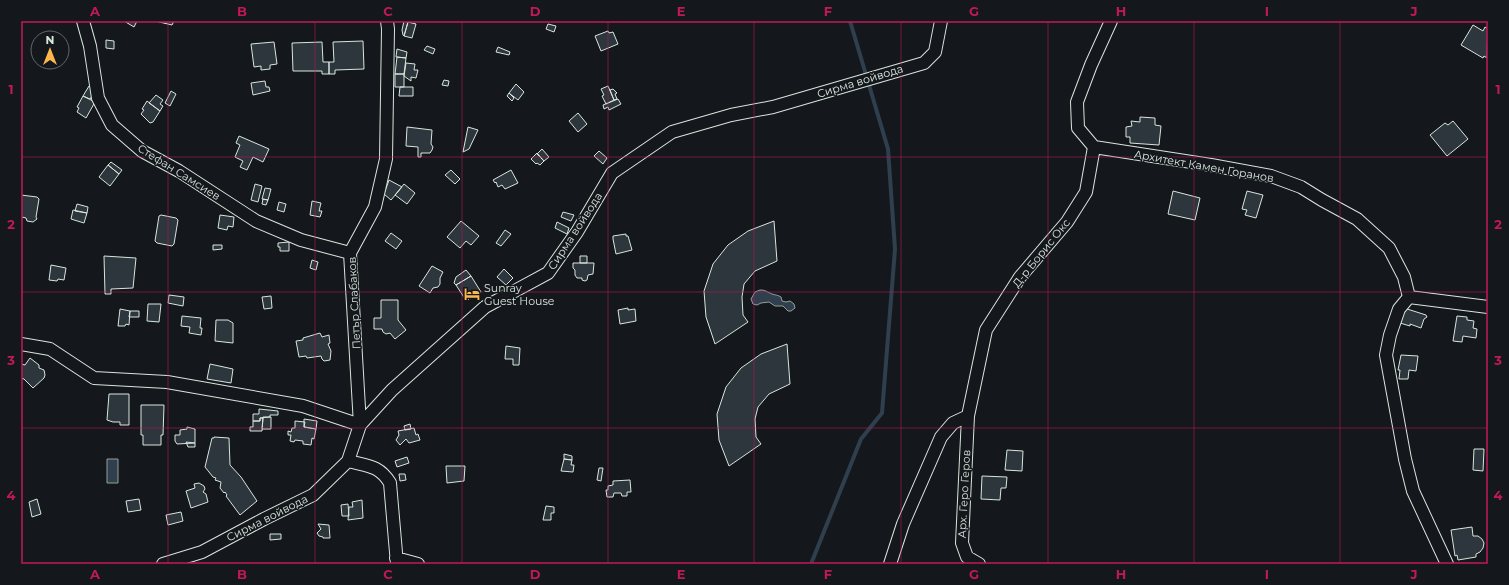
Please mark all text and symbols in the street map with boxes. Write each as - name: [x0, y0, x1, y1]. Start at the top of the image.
- text: A: [89, 3, 101, 19]
- text: B: [237, 3, 247, 19]
- text: C: [383, 3, 393, 19]
- text: D: [530, 3, 541, 19]
- text: E: [677, 3, 686, 19]
- text: F: [824, 3, 832, 19]
- text: G: [969, 3, 979, 19]
- text: H: [1116, 3, 1126, 19]
- text: I: [1265, 3, 1269, 19]
- text: J: [1409, 3, 1418, 19]
- north arrow: [30, 30, 70, 70]
- text: N: [46, 33, 54, 47]
- street label: Сирма войвода: [815, 61, 905, 101]
- text: 1: [8, 81, 14, 97]
- text: 1: [1495, 81, 1501, 97]
- street label: Стефан Самсиев: [135, 141, 223, 203]
- street label: Архитект Камен Горанов: [1133, 147, 1275, 185]
- street label: Сирма войвода: [545, 190, 605, 272]
- text: 2: [7, 216, 15, 232]
- street label: Д-р Борис Окс: [1009, 216, 1073, 290]
- text: 2: [1494, 216, 1502, 232]
- street label: Петър Слабаков: [345, 256, 363, 350]
- place label: Sunray Guest House: [484, 281, 555, 308]
- hotel icon: Sunray Guest House: [463, 285, 481, 303]
- text: 3: [6, 352, 15, 368]
- text: 3: [1493, 352, 1502, 368]
- street label: Арх. Геро Геров: [955, 449, 973, 539]
- text: 4: [7, 487, 16, 503]
- text: 4: [1494, 487, 1503, 503]
- street label: Сирма войвода: [224, 491, 310, 545]
- text: A: [89, 566, 101, 582]
- text: B: [237, 566, 247, 582]
- text: C: [383, 566, 393, 582]
- text: D: [530, 566, 541, 582]
- text: E: [677, 566, 686, 582]
- text: F: [824, 566, 832, 582]
- text: G: [969, 566, 979, 582]
- text: H: [1116, 566, 1126, 582]
- text: I: [1265, 566, 1269, 582]
- text: J: [1409, 566, 1418, 582]

